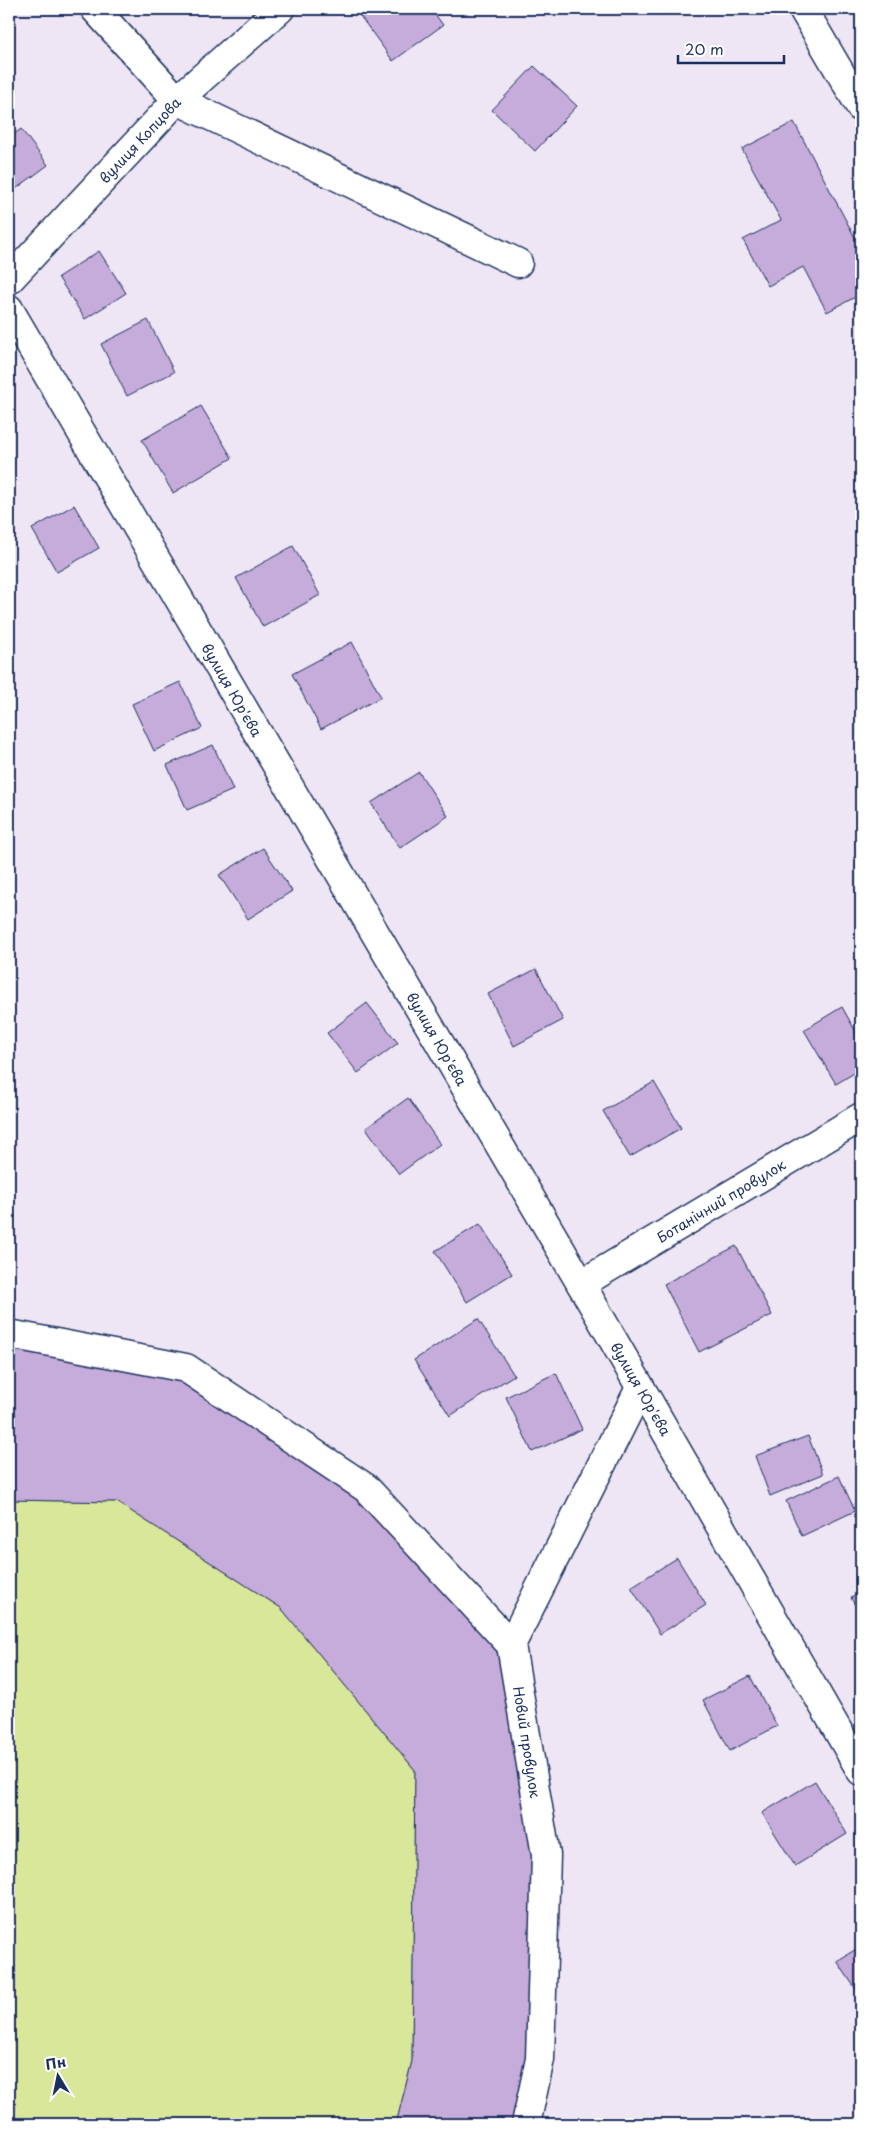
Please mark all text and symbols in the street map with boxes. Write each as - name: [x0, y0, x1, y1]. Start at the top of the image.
- scale bar: [678, 32, 784, 64]
- text: 20 m: [685, 37, 724, 60]
- street label: вулиця Копцова: [94, 92, 186, 188]
- street label: вулиця Юр'єва: [197, 639, 267, 741]
- street label: вулиця Юр'єва: [402, 988, 472, 1090]
- street label: Ботанічний провулок: [653, 1154, 790, 1248]
- street label: вулиця Юр'єва: [606, 1338, 676, 1440]
- street label: Новий провулок: [508, 1685, 546, 1800]
- north arrow: [32, 2050, 82, 2100]
- text: Пн: [44, 2051, 67, 2075]

